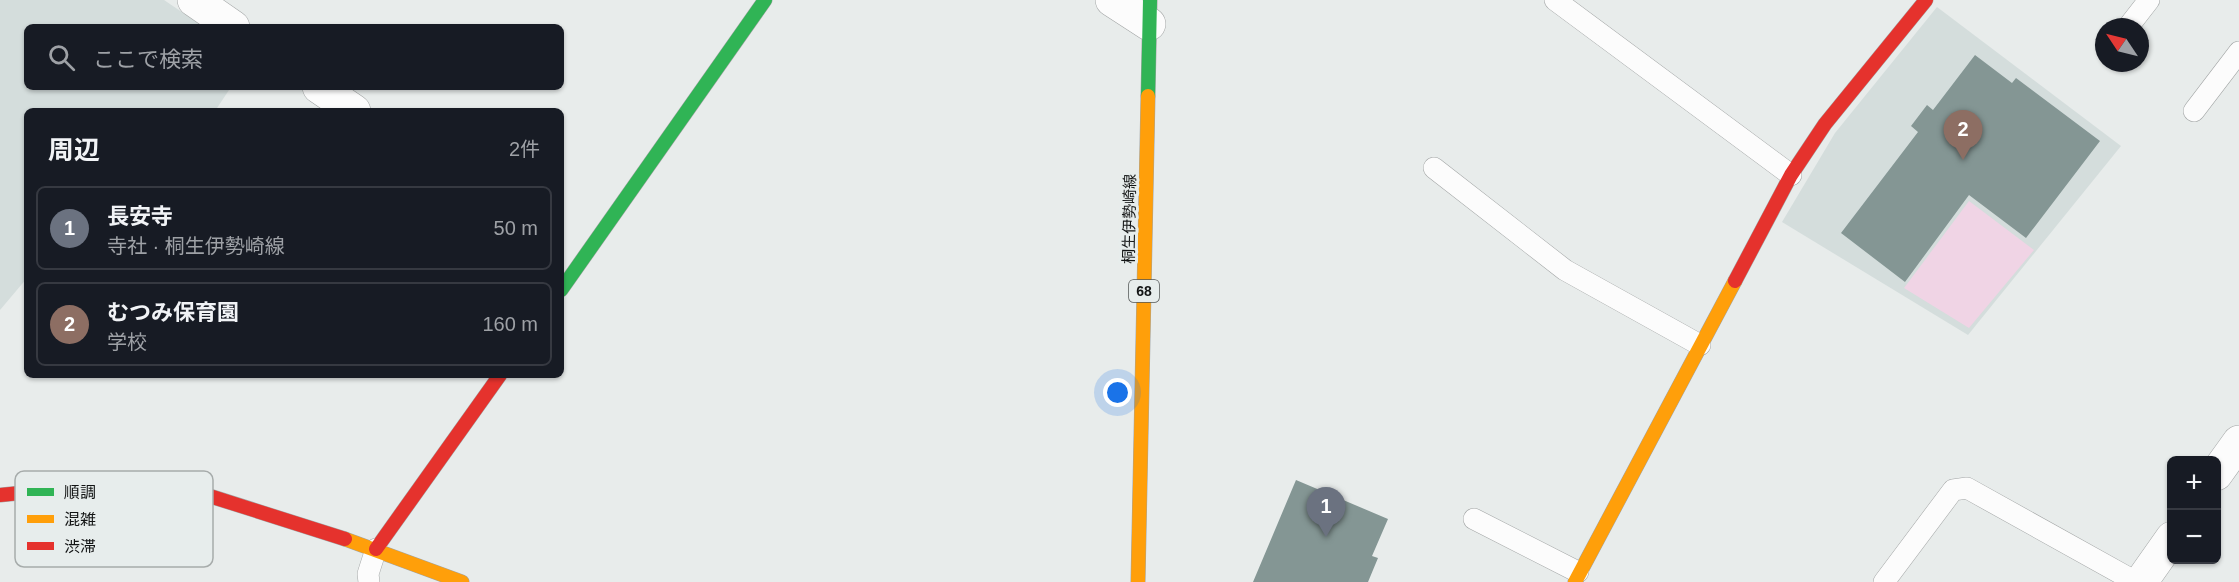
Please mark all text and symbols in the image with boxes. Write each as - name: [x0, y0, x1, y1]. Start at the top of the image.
- north arrow: [2095, 18, 2149, 72]
- search box: [24, 24, 564, 90]
- icon: search: [45, 41, 78, 74]
- text: ここで検索: [93, 47, 203, 72]
- pin: 2: [1944, 110, 1982, 160]
- text: 周辺: [48, 135, 100, 165]
- text: 2件: [509, 138, 540, 160]
- street label: 桐生伊勢崎線: [1120, 174, 1138, 264]
- text: 長安寺: [107, 204, 173, 229]
- text: 1: [64, 217, 75, 239]
- text: 50 m: [494, 217, 538, 239]
- text: 寺社 · 桐生伊勢崎線: [107, 235, 285, 257]
- road number: 68: [1129, 280, 1159, 302]
- text: むつみ保育園: [107, 300, 239, 325]
- text: 2: [64, 313, 75, 335]
- text: 160 m: [482, 313, 538, 335]
- text: 学校: [107, 331, 147, 353]
- your location: [1103, 378, 1132, 407]
- map controls: [2167, 456, 2221, 564]
- button: +: [2167, 456, 2221, 510]
- legend: [15, 471, 213, 567]
- text: 順調: [64, 484, 96, 501]
- pin: 1: [1306, 488, 1346, 537]
- button: −: [2167, 510, 2221, 564]
- text: 混雑: [64, 511, 96, 528]
- text: 渋滞: [64, 538, 96, 555]

